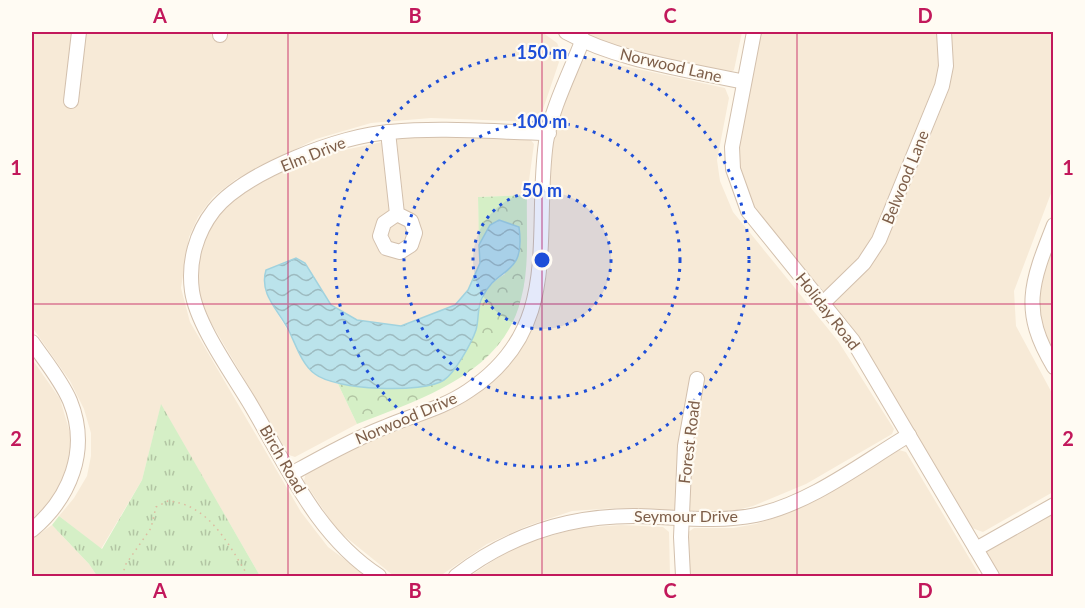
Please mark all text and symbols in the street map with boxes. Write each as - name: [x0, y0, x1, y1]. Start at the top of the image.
- text: A: [152, 3, 167, 27]
- text: B: [408, 3, 422, 27]
- text: C: [663, 3, 677, 27]
- text: D: [917, 3, 933, 27]
- text: 150 m: [517, 41, 567, 63]
- street label: Norwood Lane: [618, 44, 724, 85]
- text: 100 m: [517, 110, 567, 132]
- street label: Belwood Lane: [877, 127, 932, 227]
- street label: Elm Drive: [278, 132, 348, 175]
- text: 1: [10, 155, 22, 179]
- text: 1: [1062, 155, 1074, 179]
- text: 50 m: [522, 179, 562, 201]
- centre of rings: [532, 250, 552, 270]
- street label: Holiday Road: [792, 268, 864, 353]
- street label: Norwood Drive: [352, 388, 460, 448]
- street label: Forest Road: [674, 399, 703, 485]
- street label: Birch Road: [256, 421, 311, 496]
- text: 2: [10, 426, 22, 450]
- text: 2: [1062, 426, 1074, 450]
- street label: Seymour Drive: [634, 506, 738, 525]
- text: A: [152, 578, 167, 602]
- text: B: [408, 578, 422, 602]
- text: C: [663, 578, 677, 602]
- text: D: [917, 578, 933, 602]

